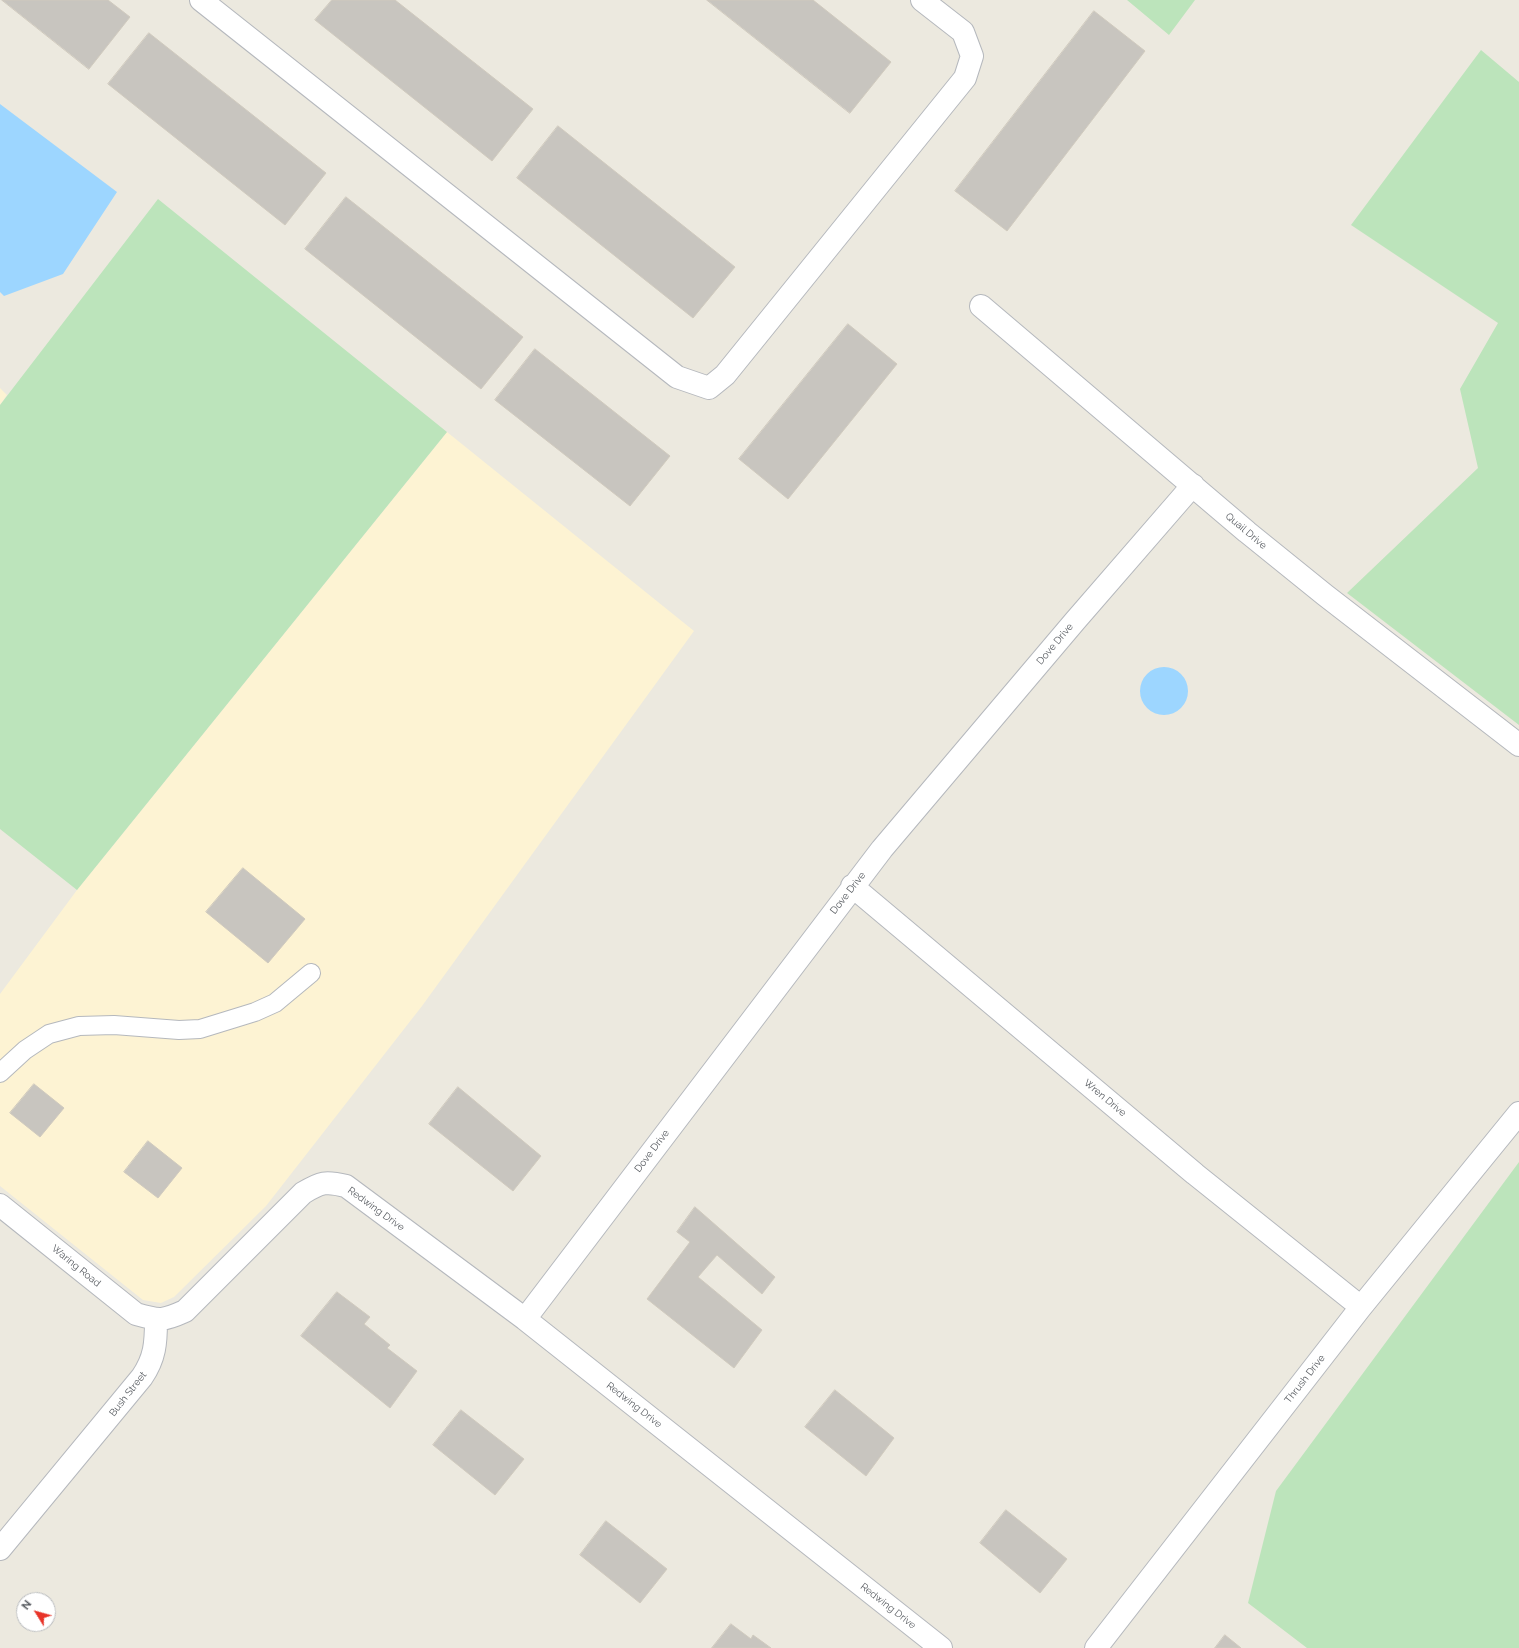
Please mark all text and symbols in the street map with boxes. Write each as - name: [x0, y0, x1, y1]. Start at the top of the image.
- street label: Quail Drive: [1223, 510, 1269, 552]
- street label: Dove Drive: [1034, 621, 1076, 667]
- street label: Dove Drive: [828, 869, 868, 917]
- street label: Wren Drive: [1081, 1077, 1129, 1119]
- street label: Dove Drive: [632, 1127, 672, 1175]
- street label: Redwing Drive: [345, 1184, 407, 1234]
- street label: Waring Road: [49, 1243, 103, 1289]
- street label: Thrush Drive: [1282, 1352, 1328, 1406]
- street label: Bush Street: [107, 1369, 149, 1419]
- street label: Redwing Drive: [604, 1380, 664, 1430]
- street label: Redwing Drive: [858, 1581, 918, 1631]
- north arrow: [16, 1592, 56, 1632]
- text: N: [19, 1598, 35, 1612]

